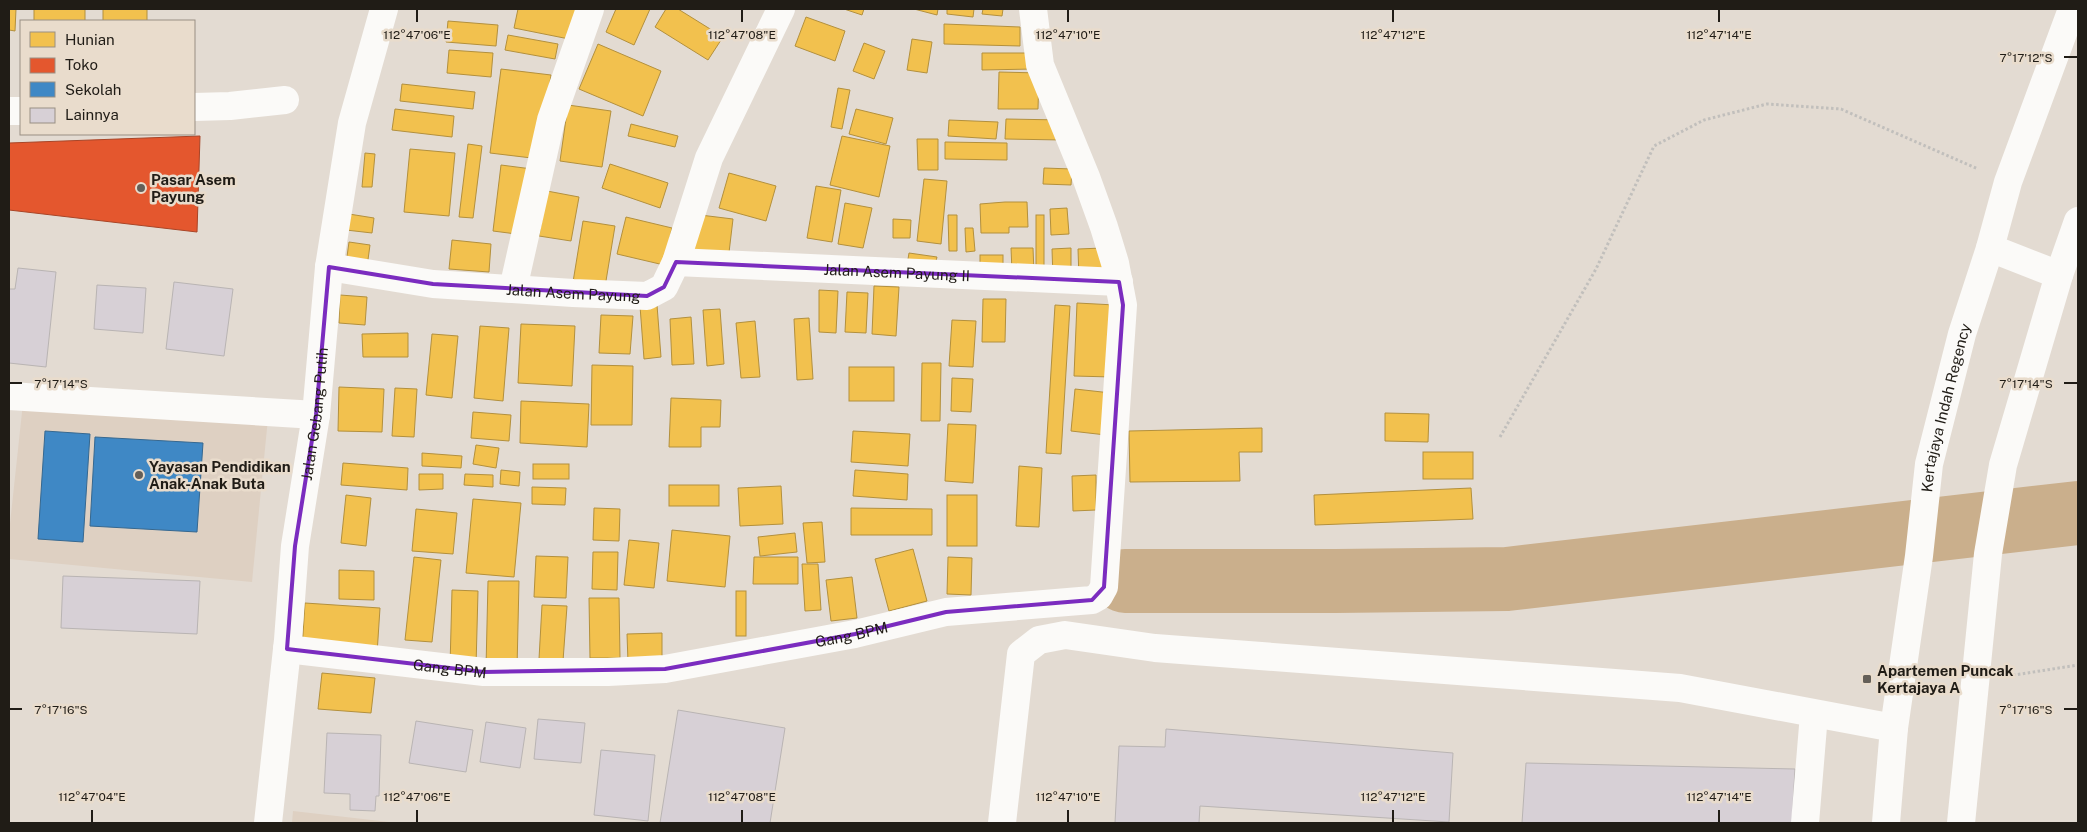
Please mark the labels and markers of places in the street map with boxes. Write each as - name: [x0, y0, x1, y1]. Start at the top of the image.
- place label: Pasar Asem Payung: [151, 171, 236, 205]
- marker: Pasar Asem Payung: [135, 182, 147, 194]
- place label: Yayasan Pendidikan Anak-Anak Buta: [149, 458, 291, 492]
- marker: Yayasan Pendidikan Anak-Anak Buta: [133, 469, 145, 481]
- place label: Apartemen Puncak Kertajaya A: [1877, 662, 2014, 696]
- marker: Apartemen Puncak Kertajaya A: [1861, 673, 1873, 685]

